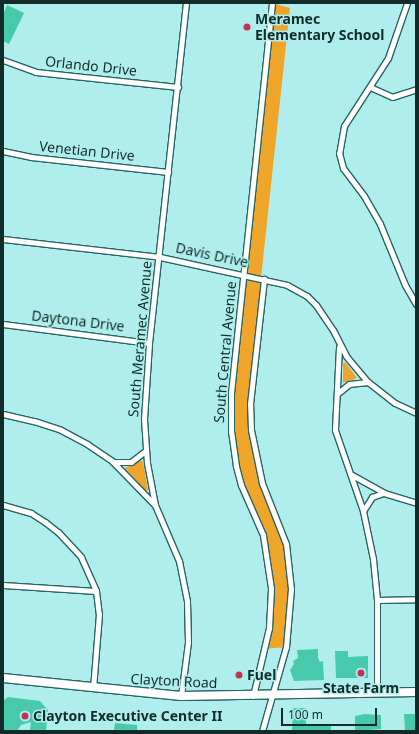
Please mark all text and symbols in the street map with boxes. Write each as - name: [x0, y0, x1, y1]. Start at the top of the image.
- place label: Meramec Elementary School: [255, 11, 385, 44]
- marker: Meramec Elementary School: [242, 22, 252, 32]
- street label: Orlando Drive: [44, 53, 138, 79]
- street label: Venetian Drive: [38, 138, 136, 164]
- street label: Davis Drive: [174, 239, 250, 271]
- street label: South Meramec Avenue: [125, 260, 155, 418]
- street label: South Central Avenue: [210, 280, 240, 424]
- street label: Daytona Drive: [31, 307, 125, 335]
- place label: Fuel: [247, 667, 276, 683]
- marker: State Farm: [356, 668, 366, 678]
- street label: Clayton Road: [130, 670, 218, 692]
- marker: Fuel: [234, 670, 244, 680]
- place label: State Farm: [323, 680, 399, 696]
- scale bar: [283, 700, 379, 726]
- text: 100 m: [288, 706, 323, 723]
- place label: Clayton Executive Center II: [33, 708, 222, 724]
- marker: Clayton Executive Center II: [20, 711, 30, 721]

